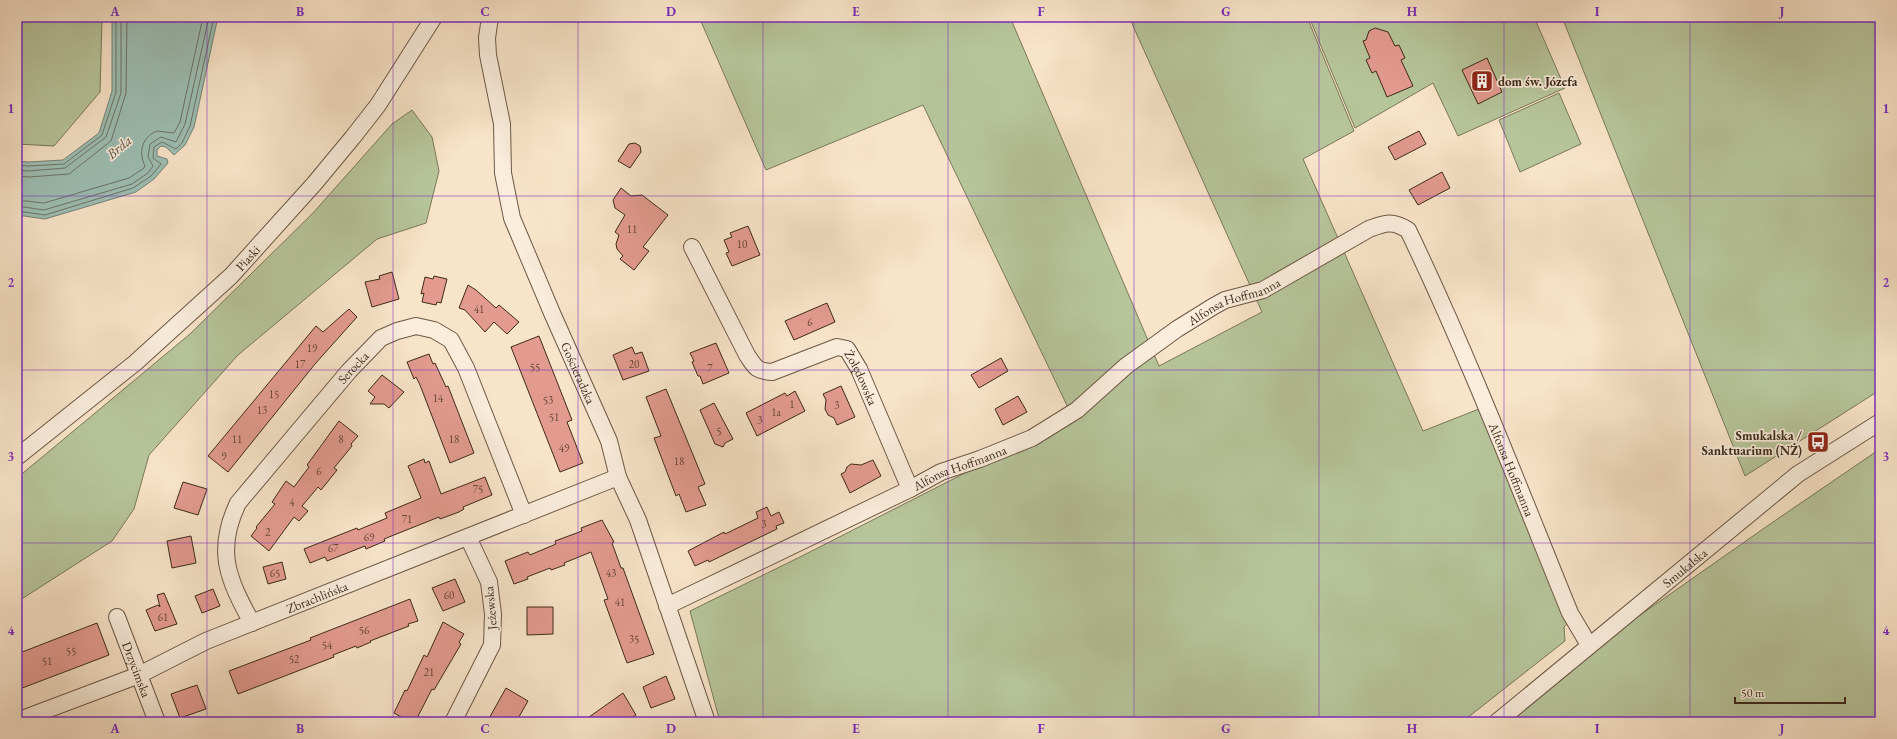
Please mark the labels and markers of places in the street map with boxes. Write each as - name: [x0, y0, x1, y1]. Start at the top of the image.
- building icon: dom św. Józefa: [1469, 68, 1495, 94]
- place label: dom św. Józefa: [1498, 73, 1578, 90]
- place label: Smukalska / Sanktuarium (NŻ): [1702, 427, 1803, 459]
- bus stop icon: Smukalska / Sanktuarium (NŻ): [1805, 429, 1831, 455]

